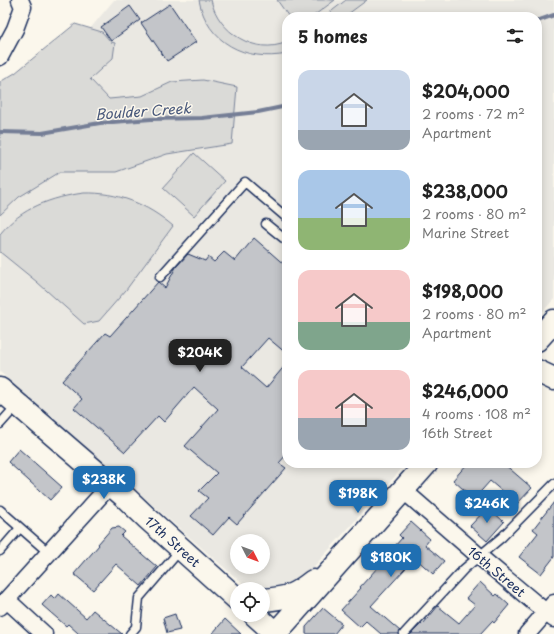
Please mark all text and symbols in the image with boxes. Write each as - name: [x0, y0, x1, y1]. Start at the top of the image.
- text: 5 homes: [298, 23, 368, 49]
- icon: filters: [504, 25, 526, 47]
- text: $204,000: [422, 78, 510, 104]
- icon: home: [330, 86, 378, 134]
- water label: Boulder Creek: [94, 97, 193, 125]
- text: 2 rooms · 72 m²: [422, 104, 525, 123]
- text: Apartment: [422, 123, 491, 142]
- text: $238,000: [422, 178, 508, 204]
- icon: home: [330, 186, 378, 234]
- text: 2 rooms · 80 m²: [422, 204, 527, 223]
- text: Marine Street: [422, 223, 509, 242]
- text: $198,000: [422, 278, 503, 304]
- icon: home: [330, 286, 378, 334]
- text: 2 rooms · 80 m²: [422, 304, 527, 323]
- text: Apartment: [422, 323, 491, 342]
- pin: $204K: [172, 339, 228, 373]
- text: $204K: [178, 342, 222, 361]
- text: $246,000: [422, 378, 508, 404]
- icon: home: [330, 386, 378, 434]
- text: 4 rooms · 108 m²: [422, 404, 531, 423]
- text: 16th Street: [422, 423, 492, 442]
- pin: $238K: [76, 466, 132, 500]
- text: $238K: [82, 469, 126, 488]
- pin: $198K: [330, 480, 386, 514]
- text: $198K: [338, 483, 378, 502]
- pin: $246K: [459, 490, 515, 524]
- text: $246K: [465, 493, 509, 512]
- street label: 17th Street: [141, 511, 205, 571]
- north arrow: [230, 534, 270, 574]
- map controls: [230, 534, 270, 622]
- street label: 16th Street: [464, 541, 530, 601]
- pin: $180K: [363, 544, 419, 578]
- text: $180K: [370, 547, 412, 566]
- button: locate: [230, 582, 270, 622]

